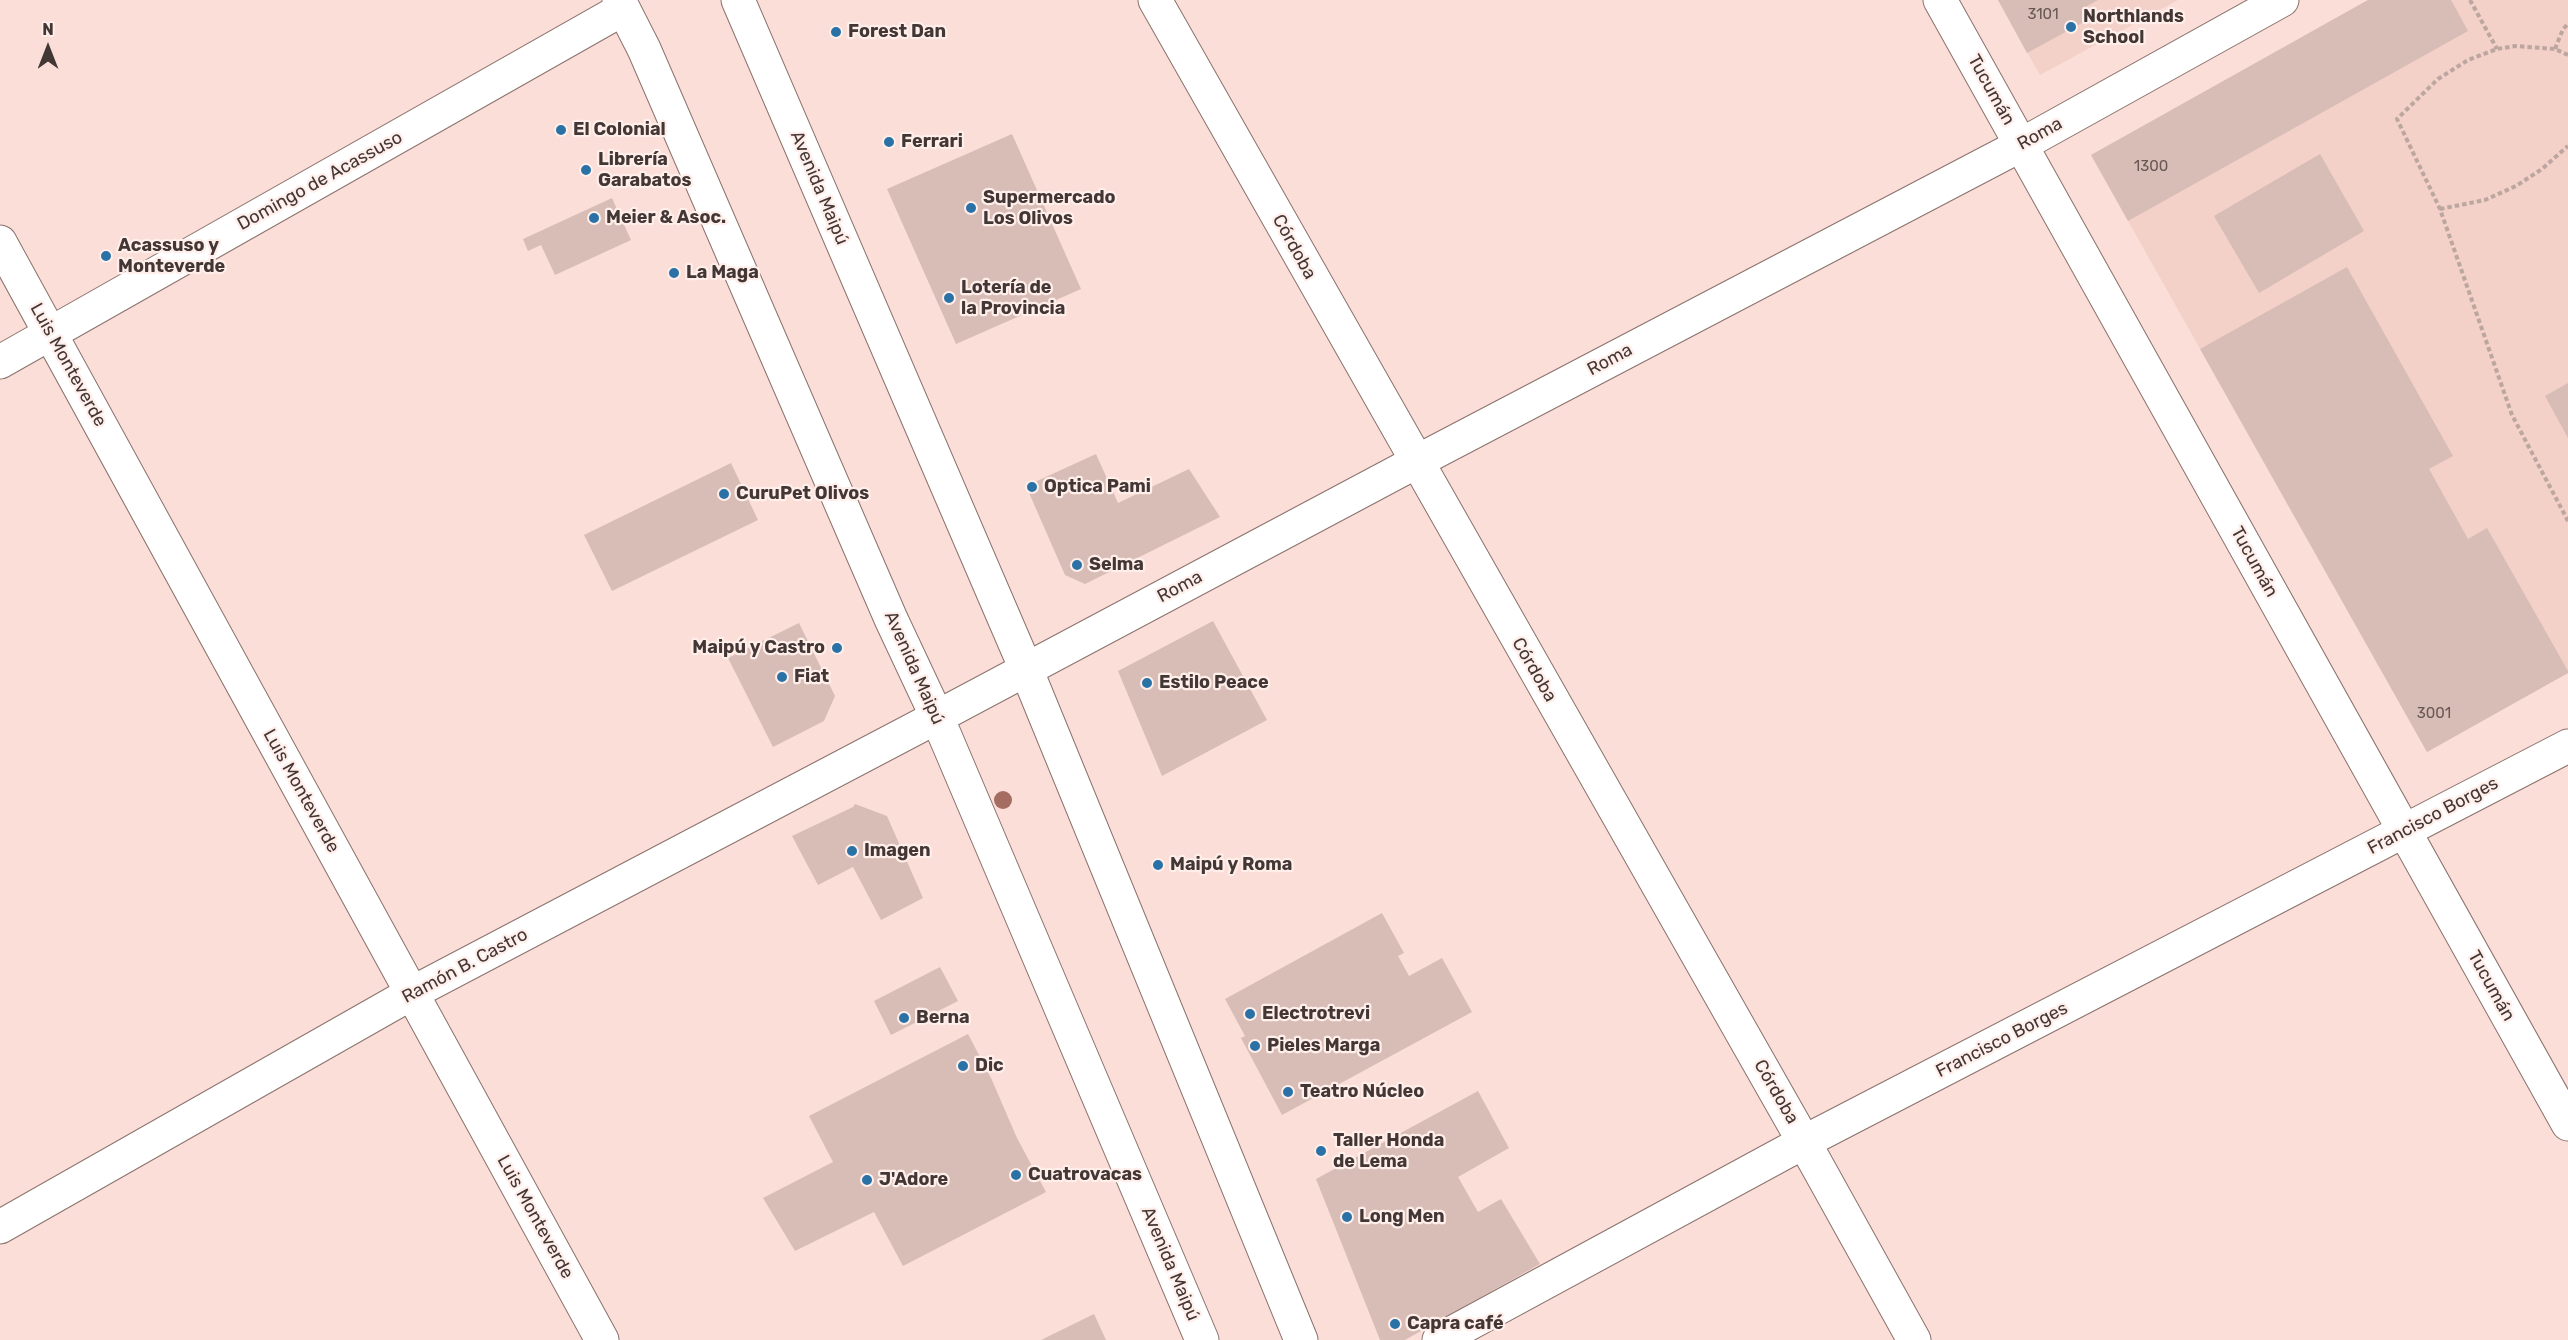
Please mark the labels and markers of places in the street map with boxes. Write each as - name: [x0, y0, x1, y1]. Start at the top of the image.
- place label: Northlands School: [2083, 6, 2184, 48]
- marker: Northlands School: [2064, 20, 2078, 34]
- place label: Forest Dan: [848, 21, 946, 43]
- marker: Forest Dan: [829, 25, 843, 39]
- place label: El Colonial: [573, 119, 666, 141]
- marker: El Colonial: [554, 123, 568, 137]
- place label: Ferrari: [901, 131, 963, 153]
- marker: Ferrari: [882, 135, 896, 149]
- place label: Librería Garabatos: [598, 149, 691, 192]
- marker: Librería Garabatos: [579, 163, 593, 177]
- place label: Supermercado Los Olivos: [983, 187, 1116, 230]
- marker: Supermercado Los Olivos: [964, 201, 978, 215]
- place label: Meier & Asoc.: [606, 207, 726, 229]
- marker: Meier & Asoc.: [587, 211, 601, 225]
- place label: Acassuso y Monteverde: [118, 235, 225, 278]
- marker: Acassuso y Monteverde: [99, 249, 113, 263]
- place label: La Maga: [686, 262, 759, 284]
- marker: La Maga: [667, 266, 681, 280]
- place label: Lotería de la Provincia: [961, 277, 1065, 320]
- marker: Lotería de la Provincia: [942, 291, 956, 305]
- place label: Optica Pami: [1044, 476, 1151, 498]
- marker: Optica Pami: [1025, 480, 1039, 494]
- place label: CuruPet Olivos: [736, 483, 869, 505]
- marker: CuruPet Olivos: [717, 487, 731, 501]
- place label: Selma: [1089, 554, 1144, 576]
- marker: Selma: [1070, 558, 1084, 572]
- place label: Maipú y Castro: [692, 637, 825, 659]
- marker: Maipú y Castro: [830, 641, 844, 655]
- place label: Fiat: [794, 666, 829, 688]
- marker: Fiat: [775, 670, 789, 684]
- place label: Estilo Peace: [1159, 672, 1269, 694]
- marker: Estilo Peace: [1140, 676, 1154, 690]
- place label: Imagen: [864, 840, 931, 862]
- marker: Imagen: [845, 844, 859, 858]
- place label: Maipú y Roma: [1170, 854, 1292, 876]
- marker: Maipú y Roma: [1151, 858, 1165, 872]
- place label: Electrotrevi: [1262, 1003, 1370, 1025]
- place label: Berna: [916, 1007, 970, 1029]
- marker: Electrotrevi: [1243, 1007, 1257, 1021]
- marker: Berna: [897, 1011, 911, 1025]
- place label: Pieles Marga: [1267, 1035, 1380, 1057]
- marker: Pieles Marga: [1248, 1039, 1262, 1053]
- place label: Dic: [975, 1055, 1004, 1077]
- marker: Dic: [956, 1059, 970, 1073]
- place label: Teatro Núcleo: [1300, 1081, 1424, 1103]
- marker: Teatro Núcleo: [1281, 1085, 1295, 1099]
- place label: Taller Honda de Lema: [1333, 1130, 1444, 1172]
- marker: Taller Honda de Lema: [1314, 1144, 1328, 1158]
- place label: Cuatrovacas: [1028, 1164, 1142, 1186]
- marker: Cuatrovacas: [1009, 1168, 1023, 1182]
- place label: J'Adore: [879, 1169, 948, 1191]
- marker: J'Adore: [860, 1173, 874, 1187]
- place label: Long Men: [1359, 1206, 1445, 1228]
- marker: Long Men: [1340, 1210, 1354, 1224]
- place label: Capra café: [1407, 1313, 1504, 1335]
- marker: Capra café: [1388, 1317, 1402, 1331]

